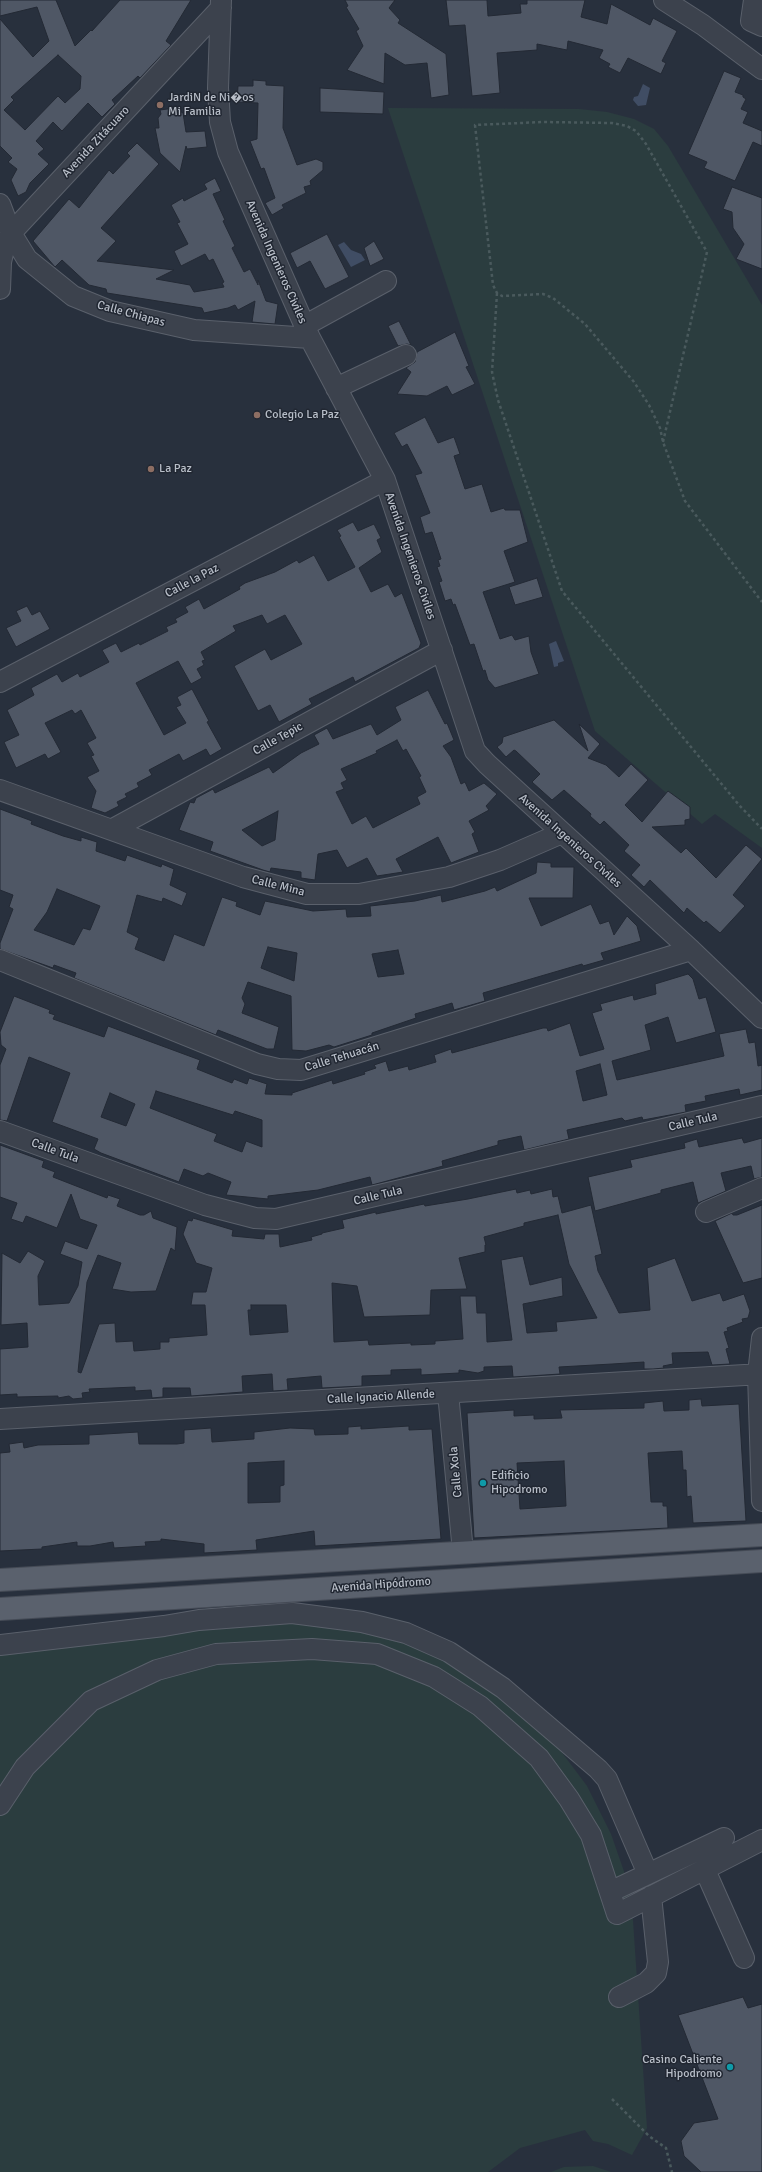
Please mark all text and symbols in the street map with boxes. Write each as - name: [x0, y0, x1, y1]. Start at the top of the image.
- place label: JardiN de Ni�os Mi Familia: [168, 91, 254, 119]
- marker: JardiN de Ni�os Mi Familia: [155, 100, 165, 110]
- street label: Avenida Zitácuaro: [59, 103, 133, 181]
- street label: Avenida Ingenieros Civiles: [242, 198, 310, 326]
- street label: Calle Chiapas: [96, 298, 166, 330]
- place label: Colegio La Paz: [265, 408, 339, 422]
- marker: Colegio La Paz: [252, 410, 262, 420]
- place label: La Paz: [159, 462, 192, 476]
- marker: La Paz: [146, 464, 156, 474]
- street label: Avenida Ingenieros Civiles: [381, 491, 439, 621]
- street label: Calle la Paz: [163, 561, 221, 601]
- street label: Calle Tepic: [251, 719, 305, 759]
- street label: Avenida Ingenieros Civiles: [516, 791, 624, 891]
- street label: Calle Mina: [250, 872, 306, 900]
- street label: Calle Tehuacán: [303, 1039, 381, 1075]
- street label: Calle Tula: [667, 1109, 719, 1135]
- street label: Calle Tula: [29, 1136, 81, 1166]
- street label: Calle Tula: [352, 1183, 404, 1209]
- street label: Calle Ignacio Allende: [327, 1387, 435, 1407]
- street label: Calle Xola: [447, 1446, 465, 1498]
- place label: Edificio Hipodromo: [491, 1469, 548, 1497]
- marker: Edificio Hipodromo: [478, 1478, 488, 1488]
- street label: Avenida Hipódromo: [331, 1574, 431, 1596]
- place label: Casino Caliente Hipodromo: [642, 2053, 722, 2081]
- marker: Casino Caliente Hipodromo: [725, 2062, 735, 2072]

